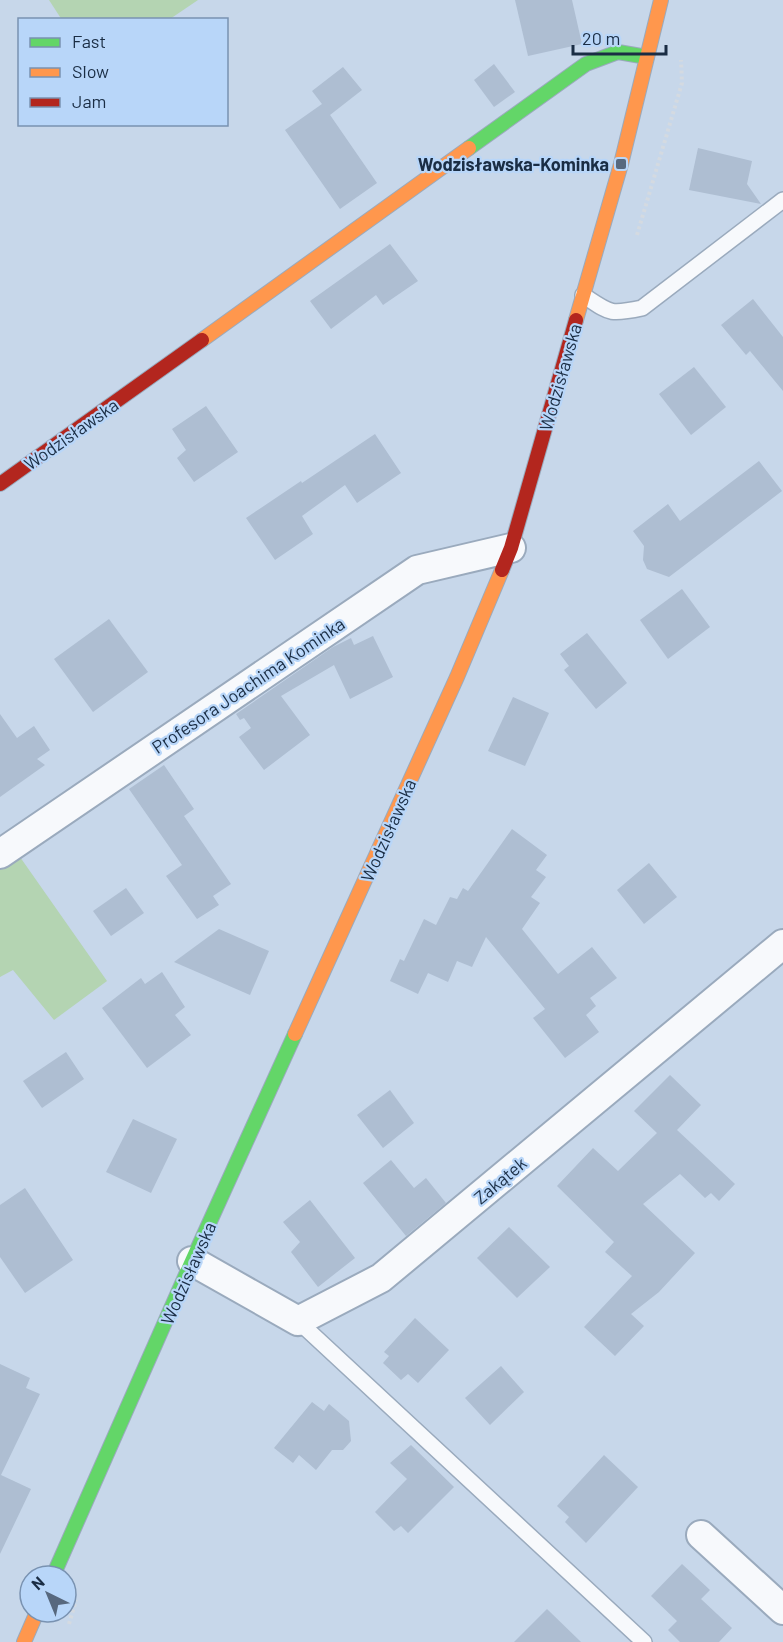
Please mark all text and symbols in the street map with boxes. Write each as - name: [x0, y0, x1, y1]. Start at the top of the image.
- legend: [18, 18, 228, 126]
- scale bar: [573, 18, 666, 56]
- text: 20 m: [582, 27, 620, 49]
- text: Fast: [72, 30, 106, 52]
- text: Slow: [72, 60, 109, 82]
- text: Jam: [72, 90, 106, 112]
- place label: Wodzisławska-Kominka: [418, 153, 609, 175]
- marker: Wodzisławska-Kominka: [614, 157, 628, 171]
- street label: Wodzisławska: [534, 321, 586, 433]
- street label: Wodzisławska: [20, 393, 122, 475]
- street label: Profesora Joachima Kominka: [147, 612, 349, 758]
- street label: Wodzisławska: [356, 775, 420, 885]
- street label: Zakątek: [469, 1152, 531, 1208]
- street label: Wodzisławska: [156, 1218, 220, 1328]
- north arrow: [18, 1564, 78, 1624]
- text: N: [27, 1572, 48, 1593]

